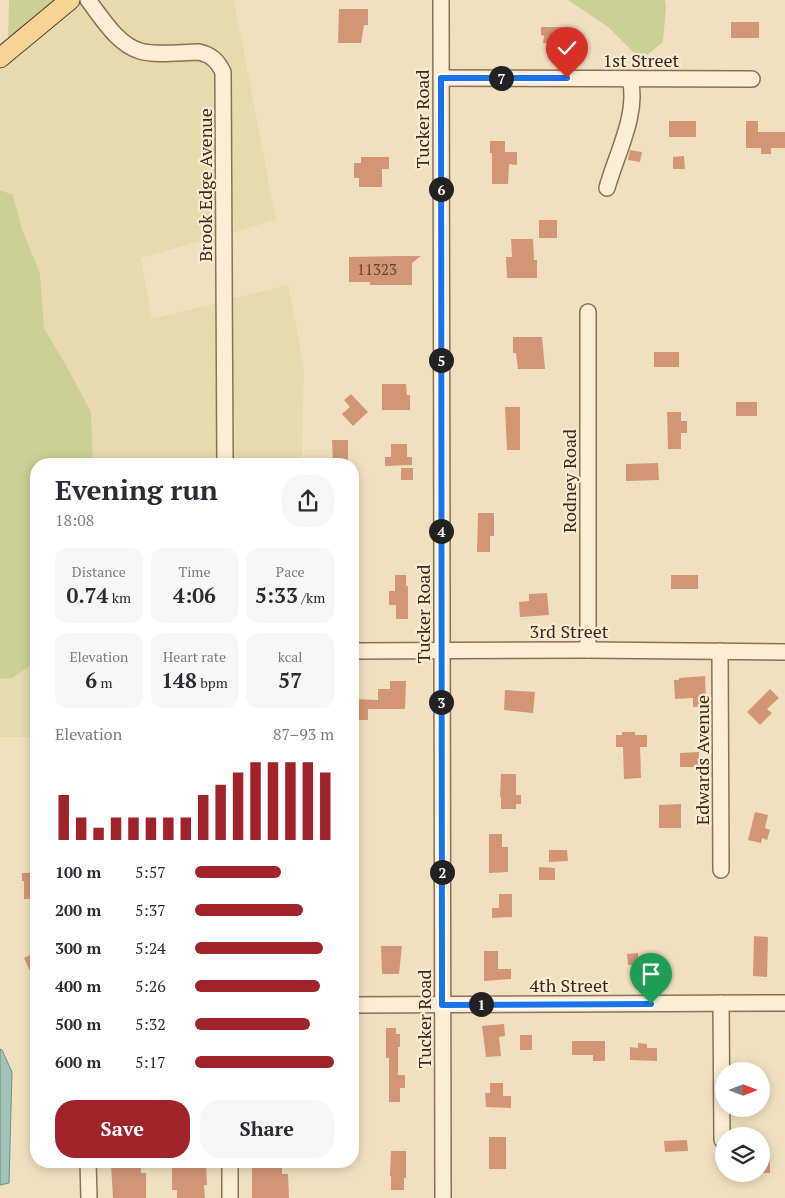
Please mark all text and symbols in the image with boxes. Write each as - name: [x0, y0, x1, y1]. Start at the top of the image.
- pin: [546, 27, 588, 78]
- icon: check: [553, 34, 581, 62]
- street label: 1st Street: [603, 48, 680, 72]
- pin: 7: [488, 66, 514, 90]
- text: 7: [498, 69, 505, 88]
- street label: Tucker Road: [410, 70, 434, 168]
- street label: Brook Edge Avenue: [193, 108, 217, 262]
- pin: 6: [428, 176, 454, 202]
- text: 6: [438, 180, 445, 199]
- house number: 11323: [357, 259, 397, 279]
- pin: 5: [428, 348, 454, 372]
- text: 5: [438, 351, 445, 370]
- street label: Rodney Road: [557, 429, 581, 533]
- text: Evening run: [55, 471, 218, 508]
- button: share: [282, 475, 334, 527]
- text: 18:08: [55, 509, 94, 531]
- pin: 4: [428, 518, 454, 544]
- text: 4: [438, 522, 445, 541]
- text: Distance: [72, 562, 126, 581]
- text: Time: [178, 562, 211, 581]
- text: Pace: [276, 562, 305, 581]
- street label: Tucker Road: [411, 565, 435, 663]
- text: 0.74: [67, 581, 108, 609]
- text: 4:06: [173, 581, 216, 609]
- text: 5:33: [255, 581, 298, 609]
- text: km: [108, 588, 131, 607]
- text: /km: [298, 588, 325, 607]
- street label: 3rd Street: [530, 619, 609, 643]
- text: Elevation: [69, 647, 128, 666]
- text: Heart rate: [163, 647, 226, 666]
- text: kcal: [278, 647, 303, 666]
- text: 6: [85, 666, 97, 694]
- text: 148: [161, 666, 197, 694]
- text: 57: [278, 666, 302, 694]
- text: m: [97, 673, 113, 692]
- text: bpm: [197, 673, 228, 692]
- pin: 3: [428, 690, 454, 714]
- text: 3: [438, 693, 445, 712]
- street label: Edwards Avenue: [690, 695, 714, 825]
- text: Elevation: [55, 723, 122, 745]
- text: 87–93 m: [273, 723, 334, 745]
- pin: 2: [430, 860, 454, 884]
- text: 100 m: [55, 861, 101, 883]
- text: 5:57: [135, 861, 166, 883]
- text: 2: [439, 863, 446, 882]
- text: 200 m: [55, 899, 101, 921]
- text: 5:37: [135, 899, 166, 921]
- text: 300 m: [55, 937, 101, 959]
- text: 5:24: [135, 937, 166, 959]
- pin: [630, 953, 672, 1004]
- icon: arrive: [637, 960, 665, 988]
- street label: Tucker Road: [412, 970, 436, 1068]
- street label: 4th Street: [529, 973, 609, 997]
- text: 400 m: [55, 975, 101, 997]
- text: 5:26: [135, 975, 166, 997]
- pin: 1: [468, 992, 494, 1016]
- text: 1: [478, 995, 485, 1014]
- text: 500 m: [55, 1013, 101, 1035]
- text: 5:32: [135, 1013, 166, 1035]
- text: 600 m: [55, 1051, 101, 1073]
- text: 5:17: [135, 1051, 166, 1073]
- north arrow: [715, 1062, 770, 1118]
- map controls: [715, 1062, 770, 1182]
- button: Save: [55, 1100, 190, 1158]
- button: Share: [200, 1100, 334, 1158]
- button: layers: [715, 1127, 770, 1182]

